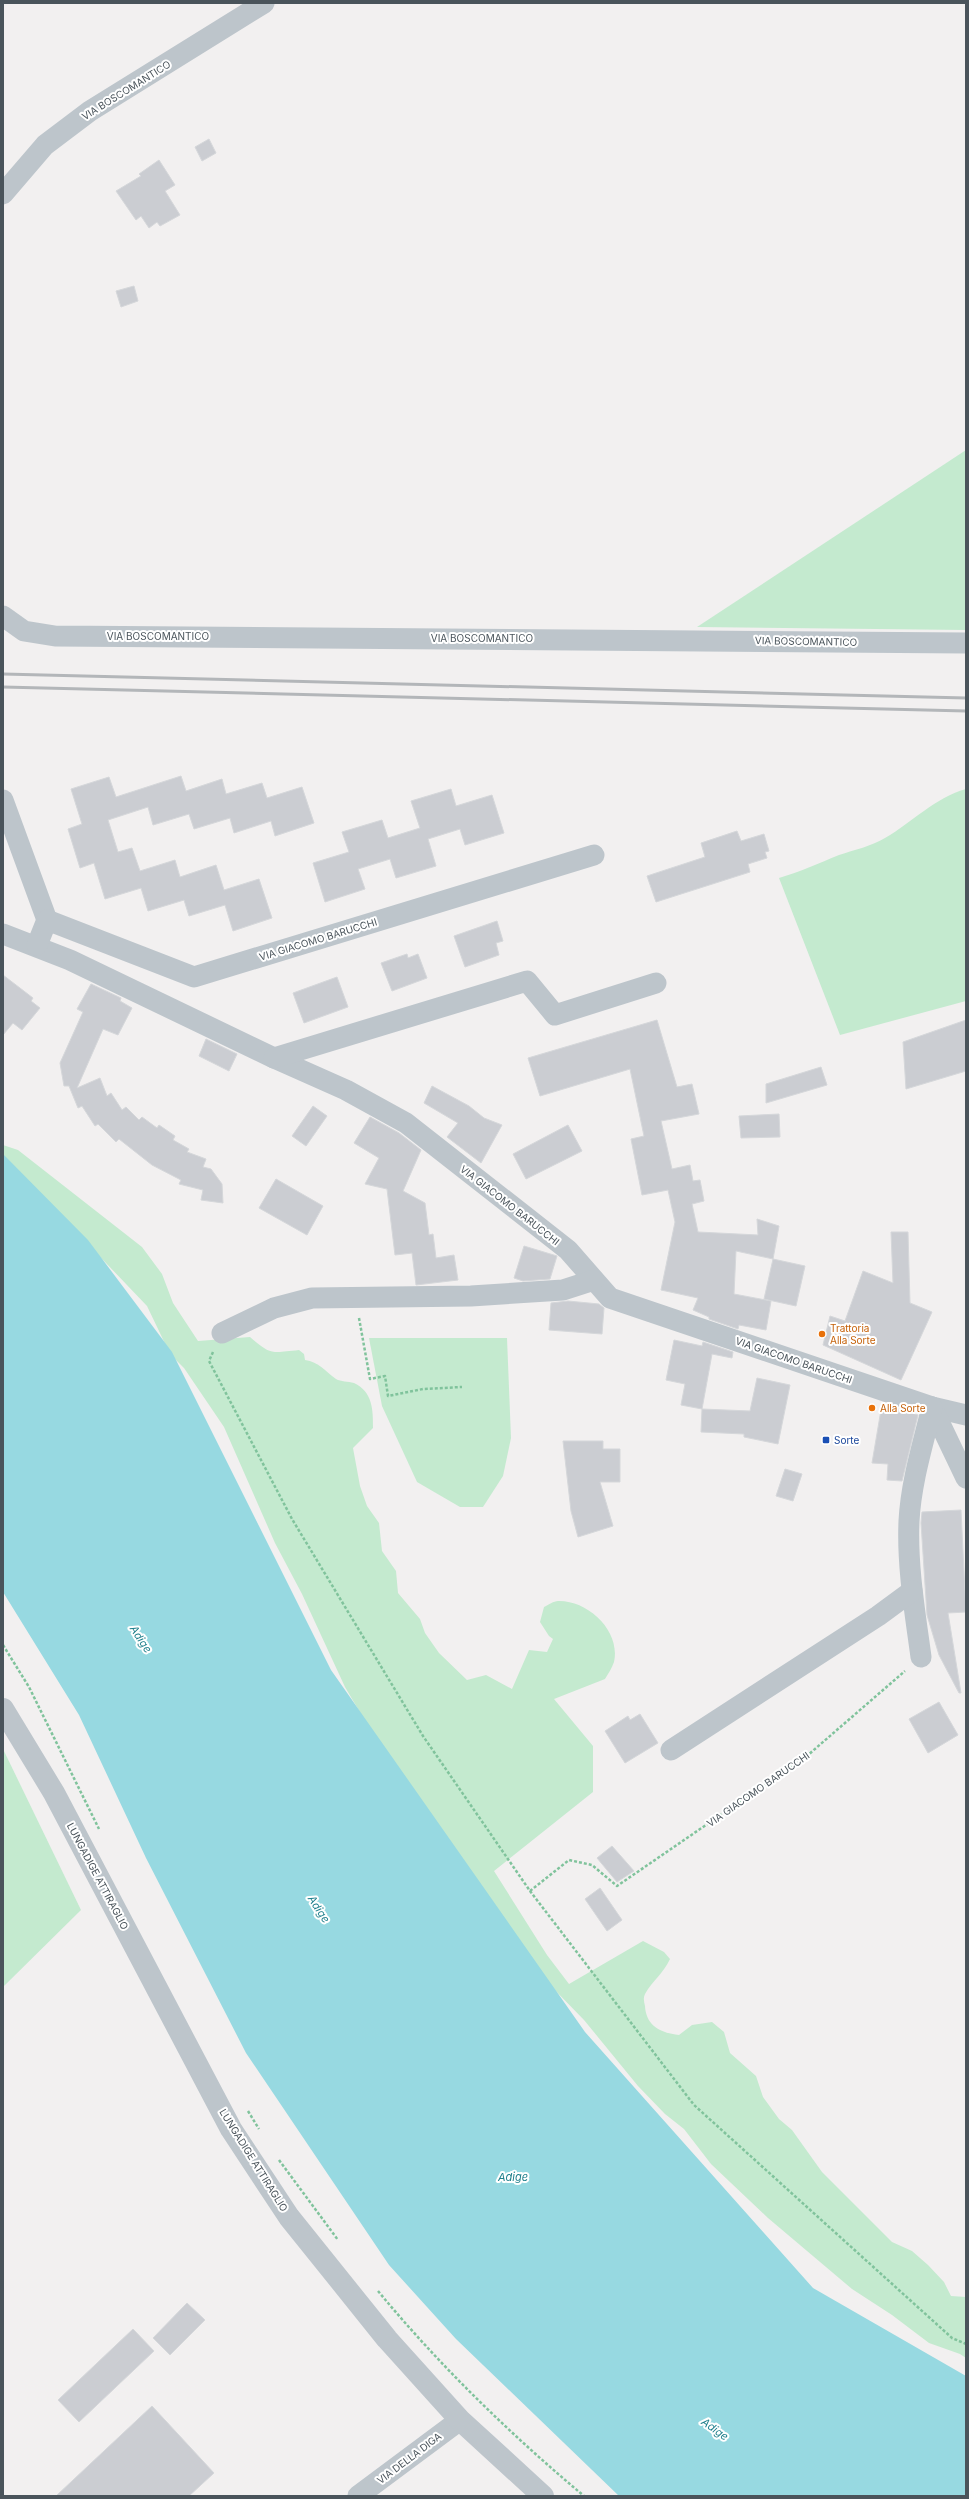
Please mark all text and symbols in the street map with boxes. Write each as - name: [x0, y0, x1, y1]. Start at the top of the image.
- street label: VIA BOSCOMANTICO: [79, 58, 173, 122]
- street label: VIA BOSCOMANTICO: [107, 630, 210, 642]
- street label: VIA BOSCOMANTICO: [431, 632, 534, 644]
- street label: VIA BOSCOMANTICO: [755, 634, 858, 648]
- street label: VIA GIACOMO BARUCCHI: [258, 915, 378, 963]
- street label: VIA GIACOMO BARUCCHI: [458, 1163, 562, 1247]
- place label: Trattoria Alla Sorte: [830, 1322, 876, 1346]
- marker: Trattoria Alla Sorte: [817, 1329, 827, 1339]
- street label: VIA GIACOMO BARUCCHI: [734, 1334, 854, 1386]
- place label: Alla Sorte: [880, 1402, 926, 1414]
- marker: Alla Sorte: [867, 1403, 877, 1413]
- place label: Sorte: [834, 1434, 860, 1446]
- marker: Sorte: [821, 1435, 831, 1445]
- water label: Adige: [126, 1622, 155, 1655]
- street label: VIA GIACOMO BARUCCHI: [704, 1749, 812, 1829]
- street label: LUNGADIGE ATTIRAGLIO: [65, 1821, 131, 1932]
- water label: Adige: [304, 1892, 333, 1925]
- street label: LUNGADIGE ATTIRAGLIO: [217, 2106, 291, 2214]
- water label: Adige: [497, 2170, 528, 2184]
- water label: Adige: [698, 2414, 731, 2444]
- street label: VIA DELLA DIGA: [374, 2430, 444, 2486]

